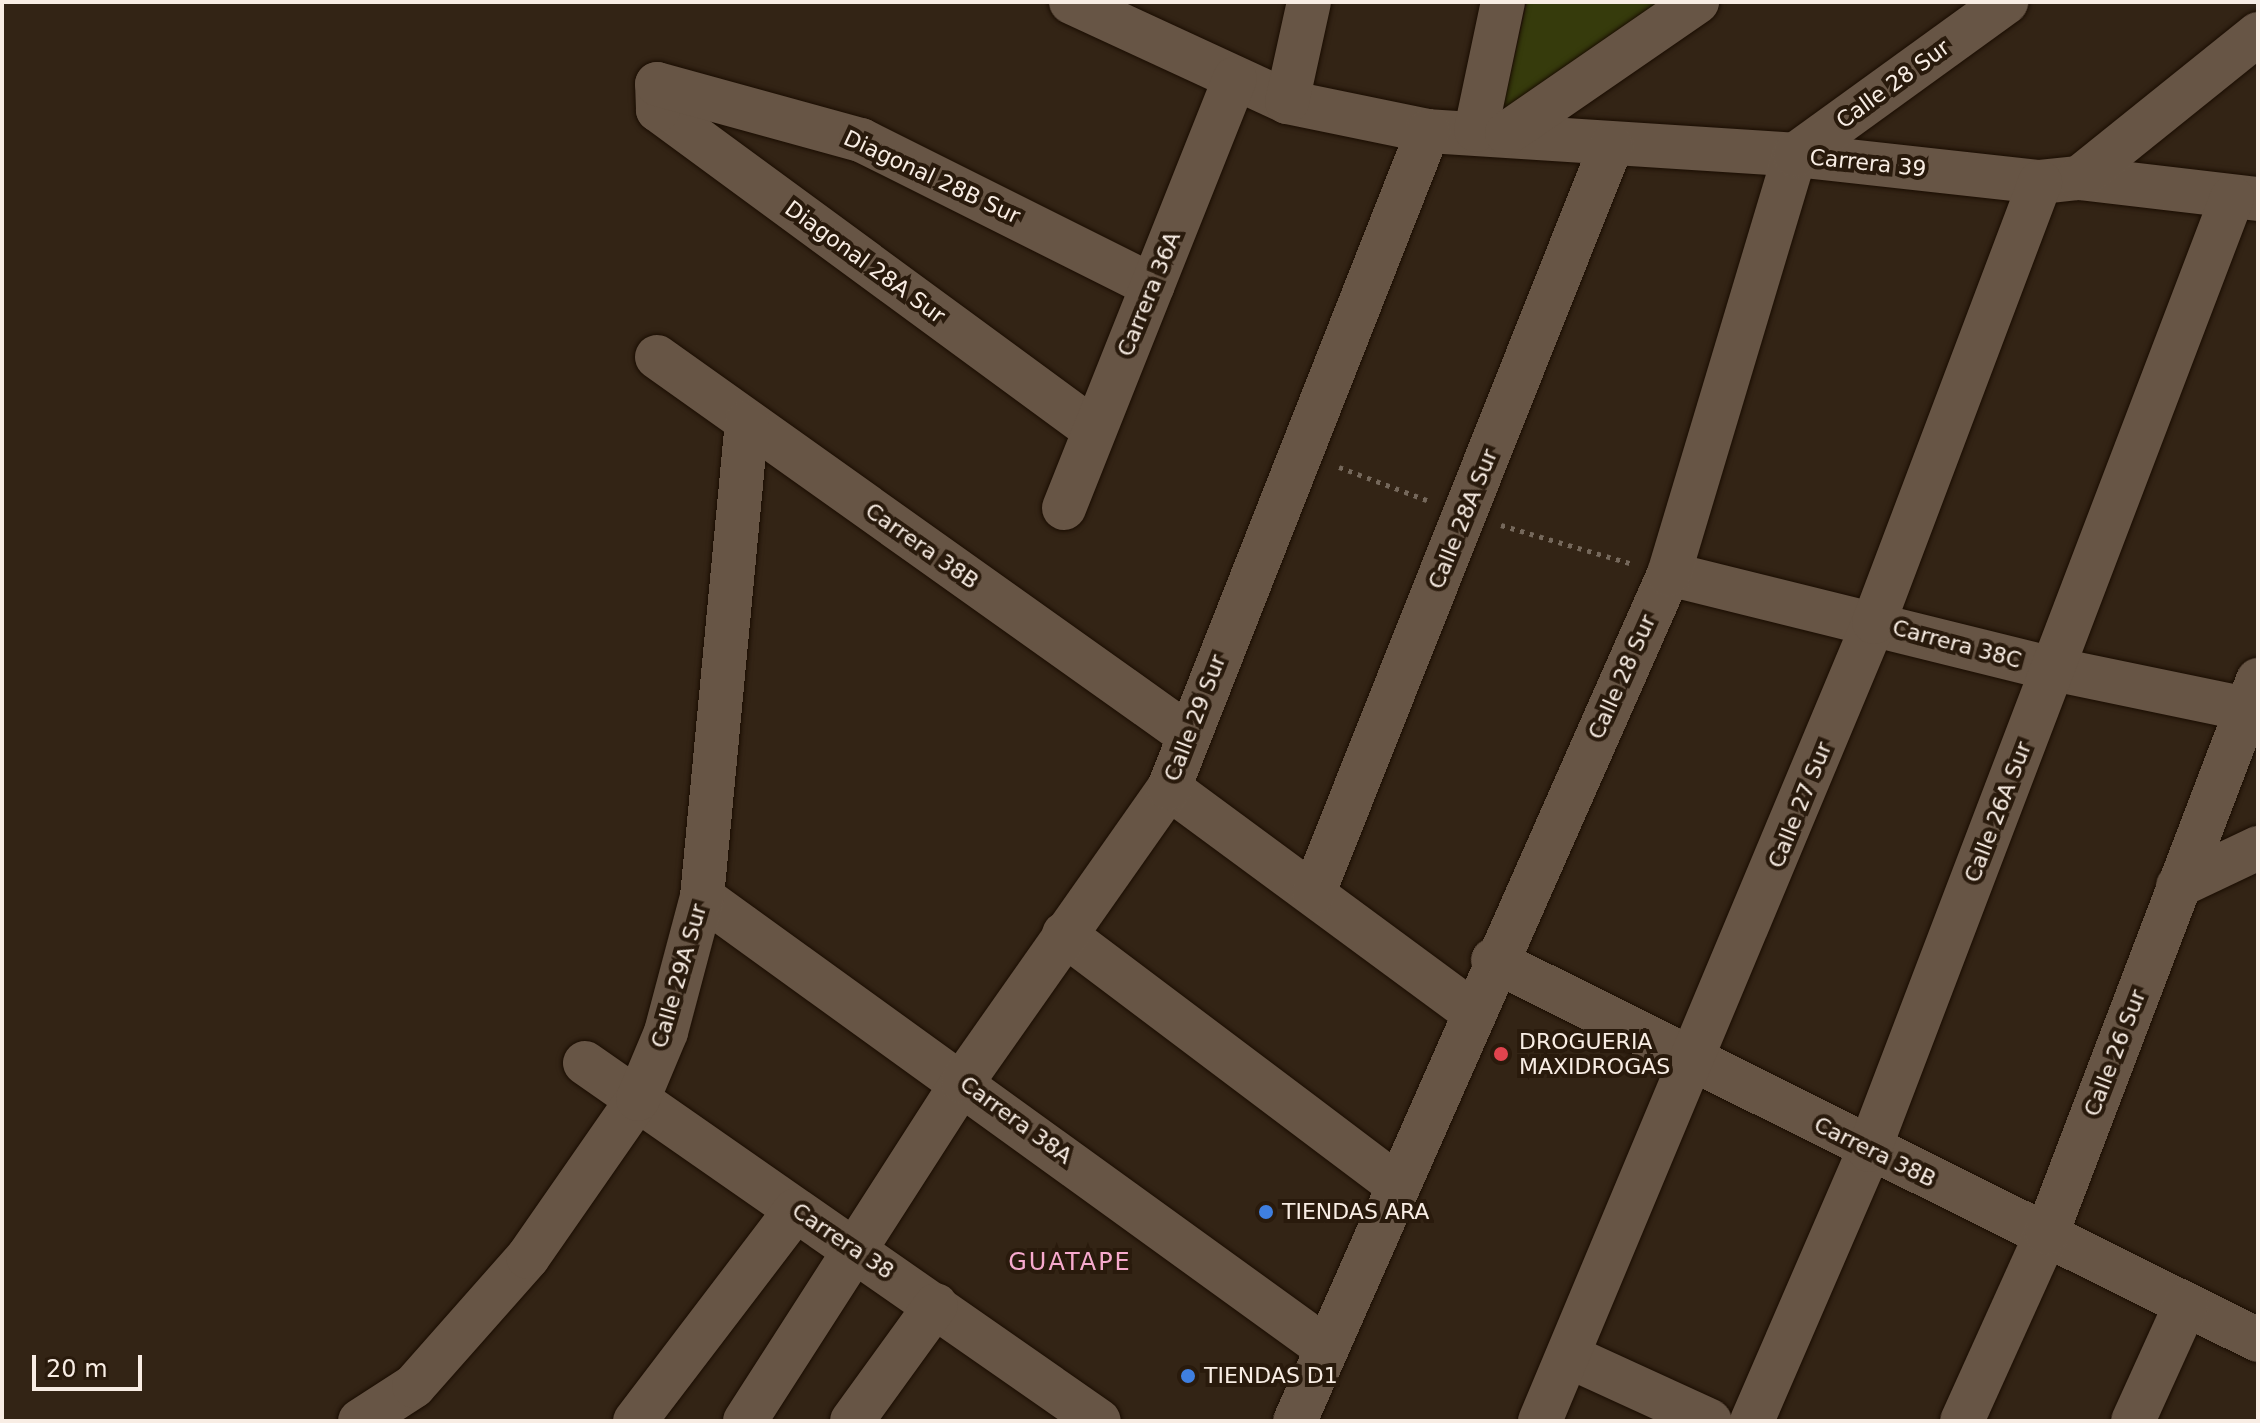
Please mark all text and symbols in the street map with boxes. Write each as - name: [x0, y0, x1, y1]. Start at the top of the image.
- street label: Calle 28 Sur: [1831, 34, 1955, 134]
- street label: Diagonal 28B Sur: [840, 125, 1024, 229]
- street label: Carrera 39: [1808, 144, 1928, 182]
- street label: Diagonal 28A Sur: [780, 195, 950, 329]
- street label: Carrera 36A: [1112, 228, 1186, 360]
- street label: Calle 28A Sur: [1423, 445, 1503, 593]
- street label: Carrera 38B: [860, 497, 984, 595]
- street label: Calle 28 Sur: [1583, 611, 1661, 743]
- street label: Carrera 38C: [1890, 614, 2024, 674]
- street label: Calle 29 Sur: [1159, 651, 1231, 785]
- street label: Calle 27 Sur: [1763, 738, 1837, 872]
- street label: Calle 26A Sur: [1959, 738, 2037, 886]
- street label: Calle 29A Sur: [646, 901, 712, 1051]
- street label: Calle 26 Sur: [2079, 986, 2151, 1120]
- place label: DROGUERIA MAXIDROGAS: [1519, 1028, 1670, 1080]
- marker: DROGUERIA MAXIDROGAS: [1490, 1043, 1512, 1065]
- street label: Carrera 38A: [955, 1070, 1077, 1170]
- street label: Carrera 38B: [1810, 1111, 1940, 1193]
- street label: Carrera 38: [787, 1197, 899, 1285]
- place label: TIENDAS ARA: [1282, 1199, 1429, 1225]
- marker: TIENDAS ARA: [1257, 1203, 1275, 1221]
- district label: GUATAPE: [1008, 1249, 1132, 1277]
- scale bar: [36, 1339, 146, 1389]
- text: 20 m: [46, 1355, 108, 1383]
- place label: TIENDAS D1: [1204, 1363, 1338, 1389]
- marker: TIENDAS D1: [1179, 1367, 1197, 1385]

